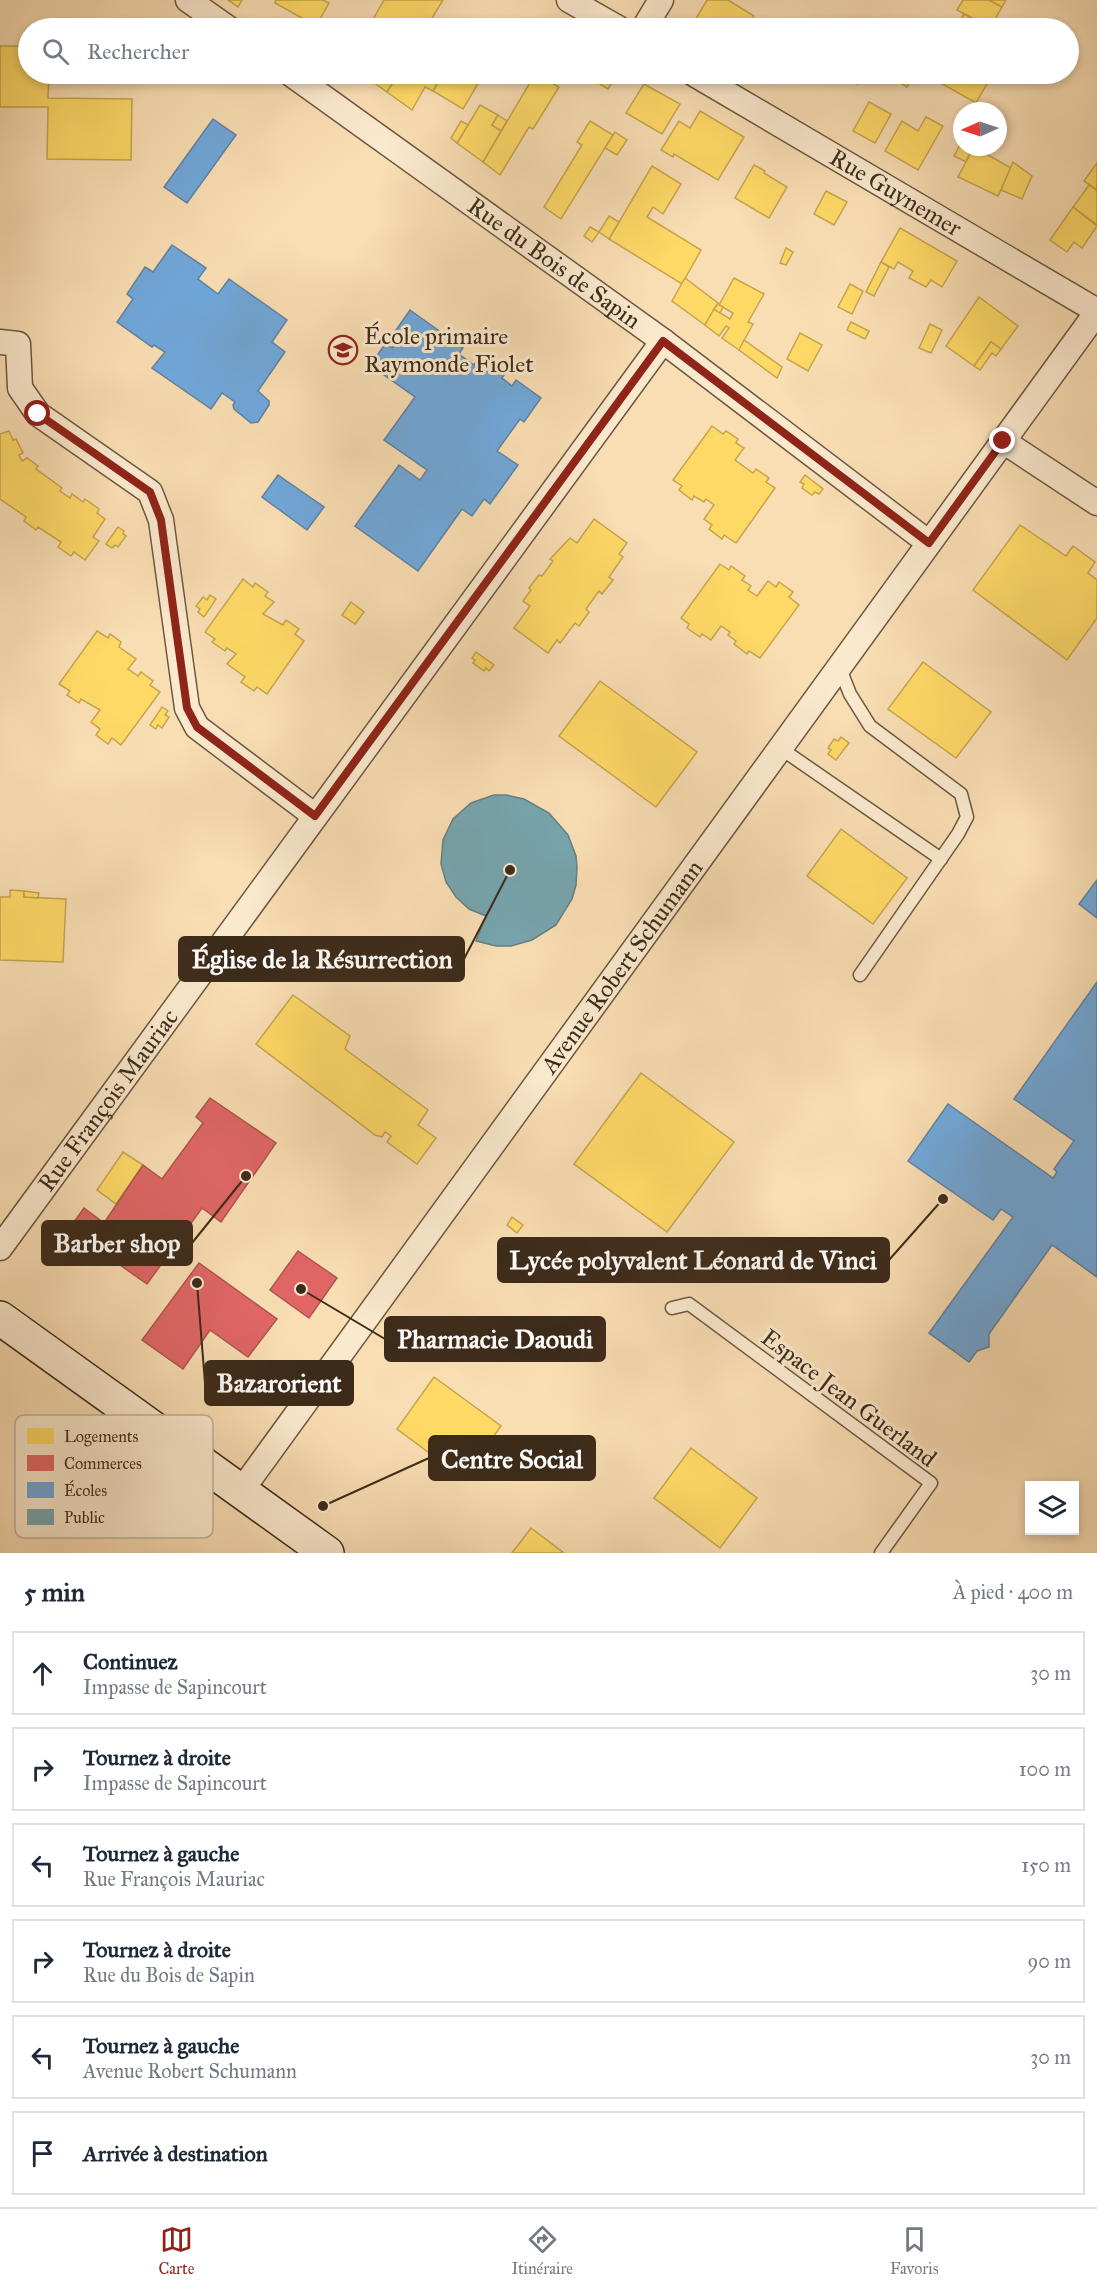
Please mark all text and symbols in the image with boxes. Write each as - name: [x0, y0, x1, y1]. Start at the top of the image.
- search box: [18, 18, 1079, 84]
- icon: search: [39, 35, 72, 68]
- text: Rechercher: [87, 38, 189, 65]
- north arrow: [953, 102, 1007, 156]
- street label: Rue Guynemer: [824, 142, 967, 243]
- street label: Rue du Bois de Sapin: [462, 191, 647, 335]
- place label: École primaire Raymonde Fiolet: [364, 321, 534, 379]
- school or university icon: École primaire Raymonde Fiolet: [327, 334, 359, 366]
- route start: [24, 400, 50, 426]
- route end: [989, 427, 1015, 453]
- street label: Avenue Robert Schumann: [534, 854, 709, 1080]
- callout: Église de la Résurrection: [179, 937, 464, 981]
- text: Église de la Résurrection: [192, 943, 452, 976]
- street label: Rue François Mauriac: [31, 1003, 185, 1197]
- callout: Barber shop: [42, 1221, 192, 1265]
- text: Barber shop: [54, 1227, 180, 1259]
- callout: Lycée polyvalent Léonard de Vinci: [498, 1238, 889, 1282]
- text: Lycée polyvalent Léonard de Vinci: [509, 1244, 878, 1276]
- callout: Pharmacie Daoudi: [385, 1317, 605, 1361]
- street label: Espace Jean Guerland: [755, 1322, 943, 1474]
- text: Pharmacie Daoudi: [397, 1323, 594, 1355]
- callout: Bazarorient: [205, 1361, 353, 1405]
- text: Bazarorient: [217, 1367, 342, 1399]
- legend: [15, 1415, 213, 1538]
- text: Logements: [64, 1427, 138, 1447]
- callout: Centre Social: [429, 1436, 595, 1480]
- text: Centre Social: [441, 1443, 584, 1475]
- text: Commerces: [64, 1454, 142, 1473]
- text: Écoles: [64, 1479, 107, 1500]
- map controls: [1025, 1481, 1079, 1535]
- button: layers: [1025, 1481, 1079, 1535]
- text: Public: [64, 1508, 105, 1527]
- text: 5 min: [24, 1576, 85, 1608]
- text: À pied · 400 m: [953, 1580, 1073, 1604]
- text: Continuez: [83, 1648, 178, 1675]
- icon: ahead: [26, 1657, 59, 1690]
- text: 30 m: [1030, 1661, 1071, 1685]
- text: Impasse de Sapincourt: [83, 1675, 267, 1699]
- text: Tournez à droite: [83, 1744, 231, 1771]
- icon: right: [26, 1753, 59, 1786]
- text: 100 m: [1019, 1757, 1071, 1781]
- text: Impasse de Sapincourt: [83, 1771, 267, 1795]
- text: Tournez à gauche: [83, 1840, 239, 1867]
- icon: left: [26, 1849, 59, 1882]
- text: 150 m: [1021, 1853, 1071, 1877]
- text: Rue François Mauriac: [83, 1867, 265, 1891]
- text: Tournez à droite: [83, 1936, 231, 1963]
- icon: right: [26, 1945, 59, 1978]
- text: 90 m: [1028, 1949, 1071, 1973]
- text: Rue du Bois de Sapin: [83, 1963, 255, 1987]
- text: Tournez à gauche: [83, 2032, 239, 2059]
- icon: left: [26, 2041, 59, 2074]
- text: 30 m: [1030, 2045, 1071, 2069]
- text: Avenue Robert Schumann: [83, 2059, 297, 2083]
- icon: arrive: [26, 2137, 59, 2170]
- text: Arrivée à destination: [83, 2140, 268, 2167]
- tab: Carte: [158, 2223, 194, 2278]
- tab: Itinéraire: [511, 2223, 573, 2278]
- tab: Favoris: [890, 2223, 939, 2278]

